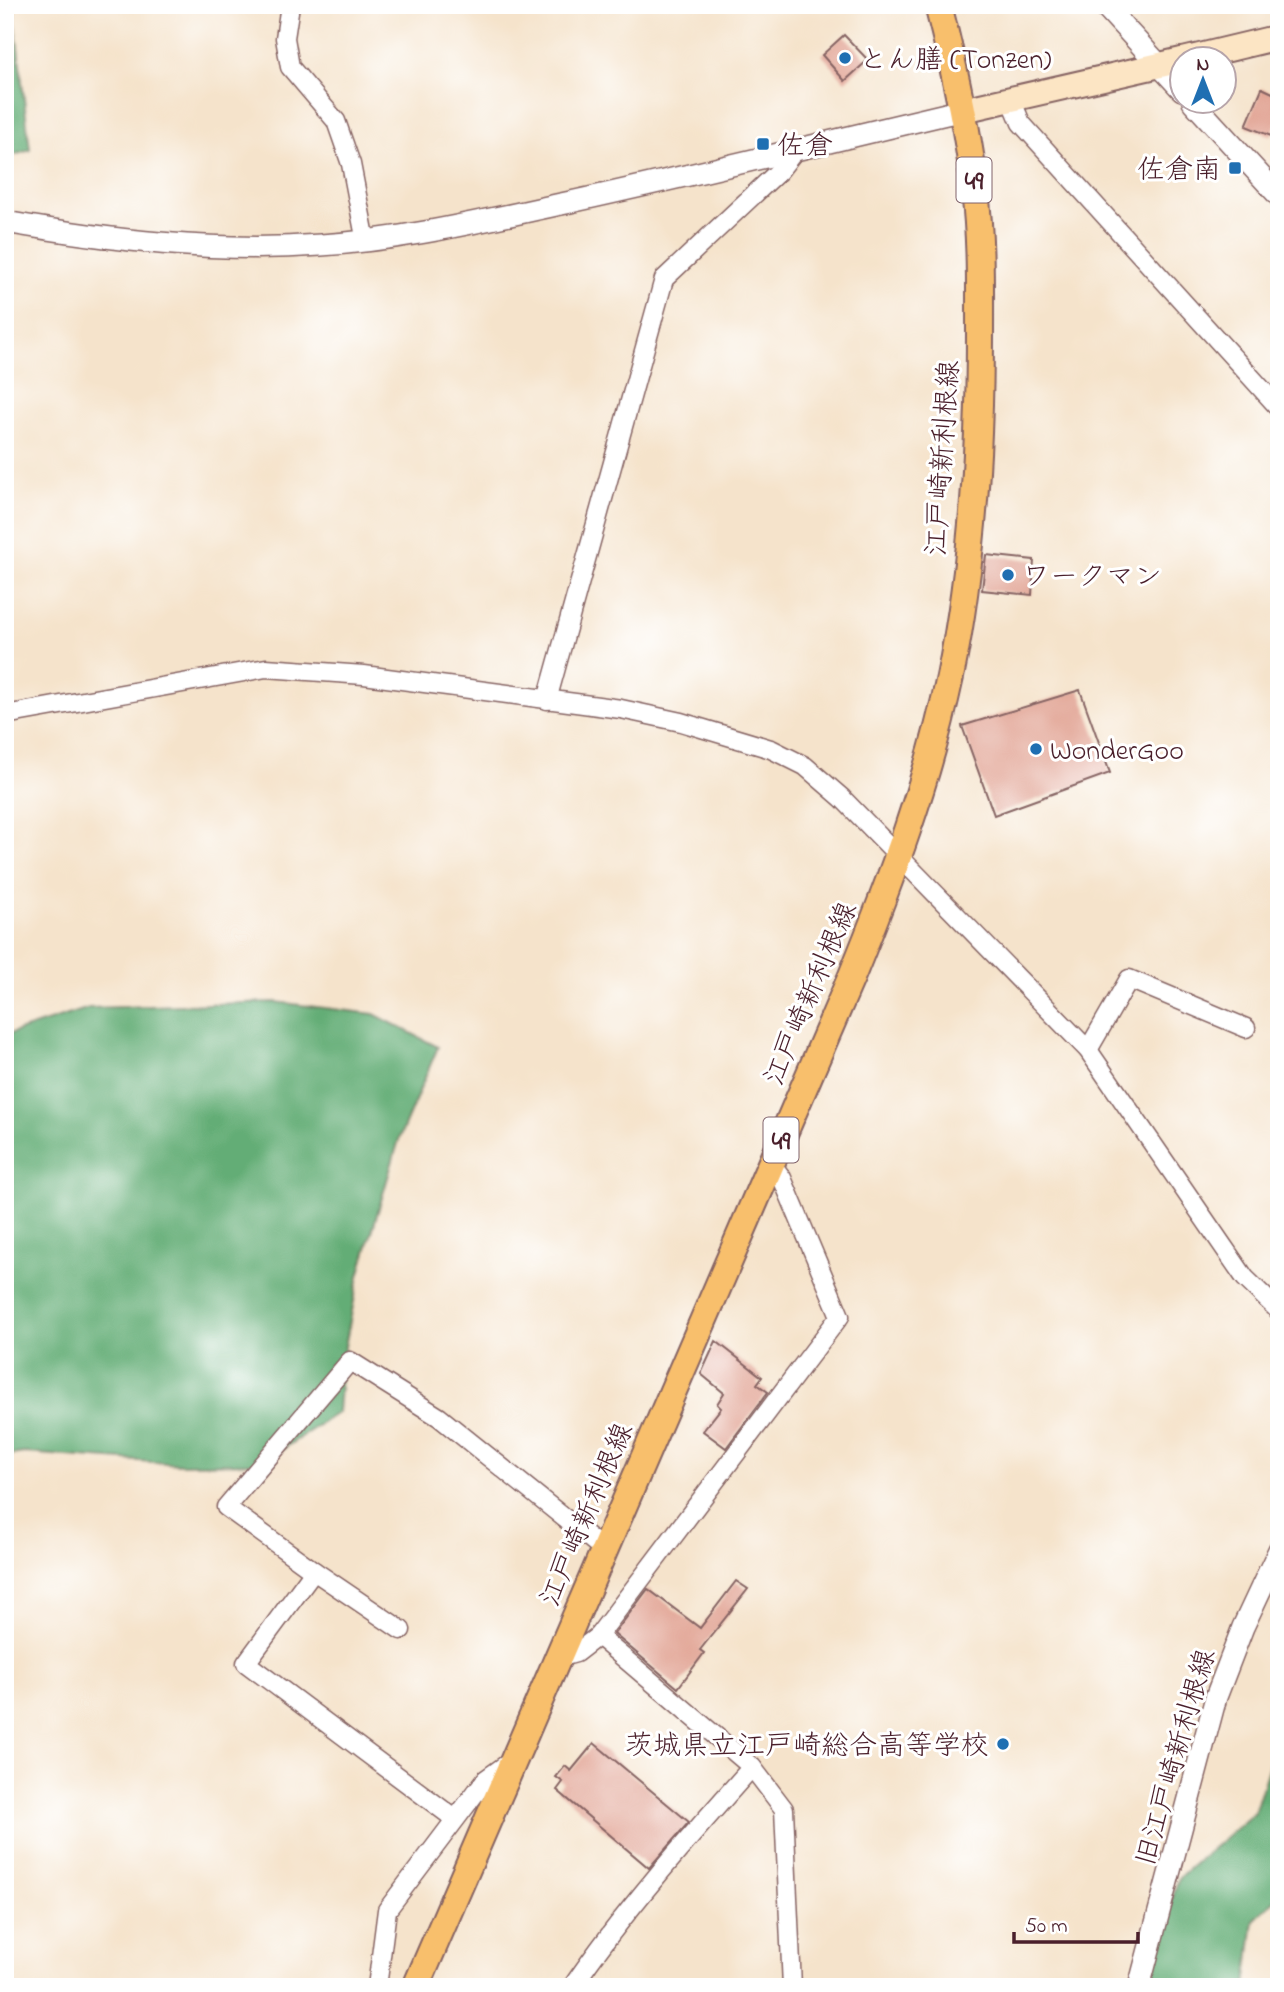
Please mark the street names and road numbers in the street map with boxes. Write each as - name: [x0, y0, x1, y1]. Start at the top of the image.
- road number: 49: [956, 158, 992, 202]
- street label: 江戸崎新利根線: [917, 359, 972, 557]
- street label: 江戸崎新利根線: [755, 896, 869, 1093]
- road number: 49: [764, 1118, 798, 1162]
- street label: 江戸崎新利根線: [531, 1417, 645, 1614]
- street label: 旧江戸崎新利根線: [1127, 1645, 1228, 1871]

